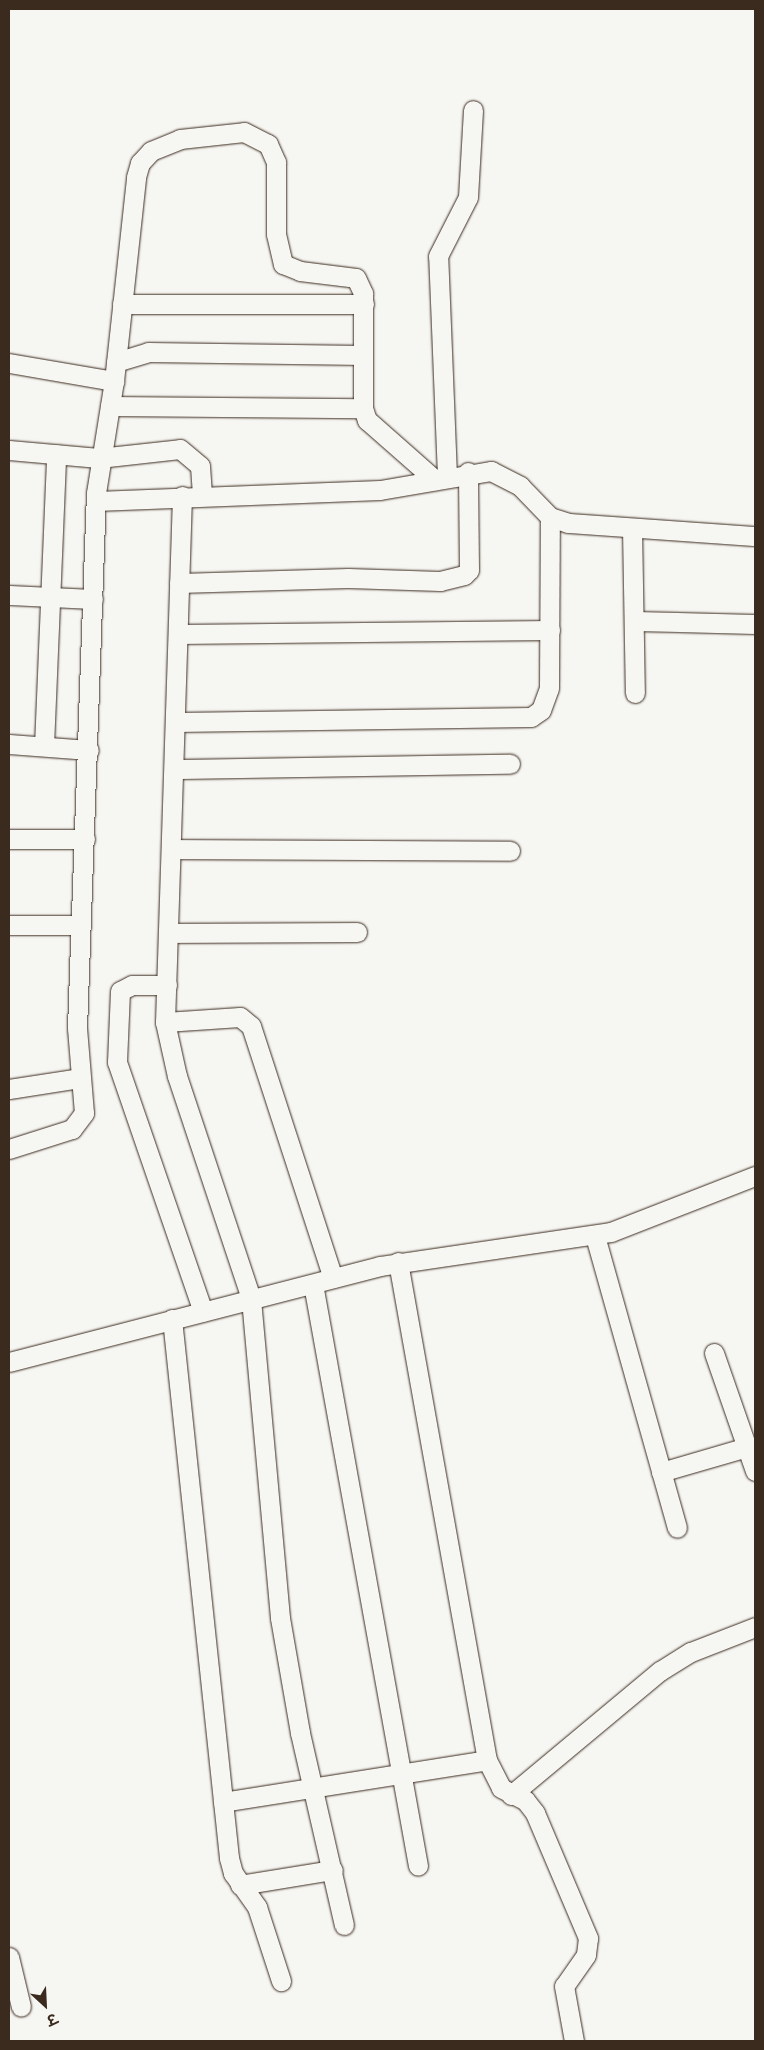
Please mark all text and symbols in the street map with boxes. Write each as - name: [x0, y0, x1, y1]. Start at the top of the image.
- north arrow: [20, 1980, 70, 2030]
- text: उ: [44, 2009, 59, 2029]

